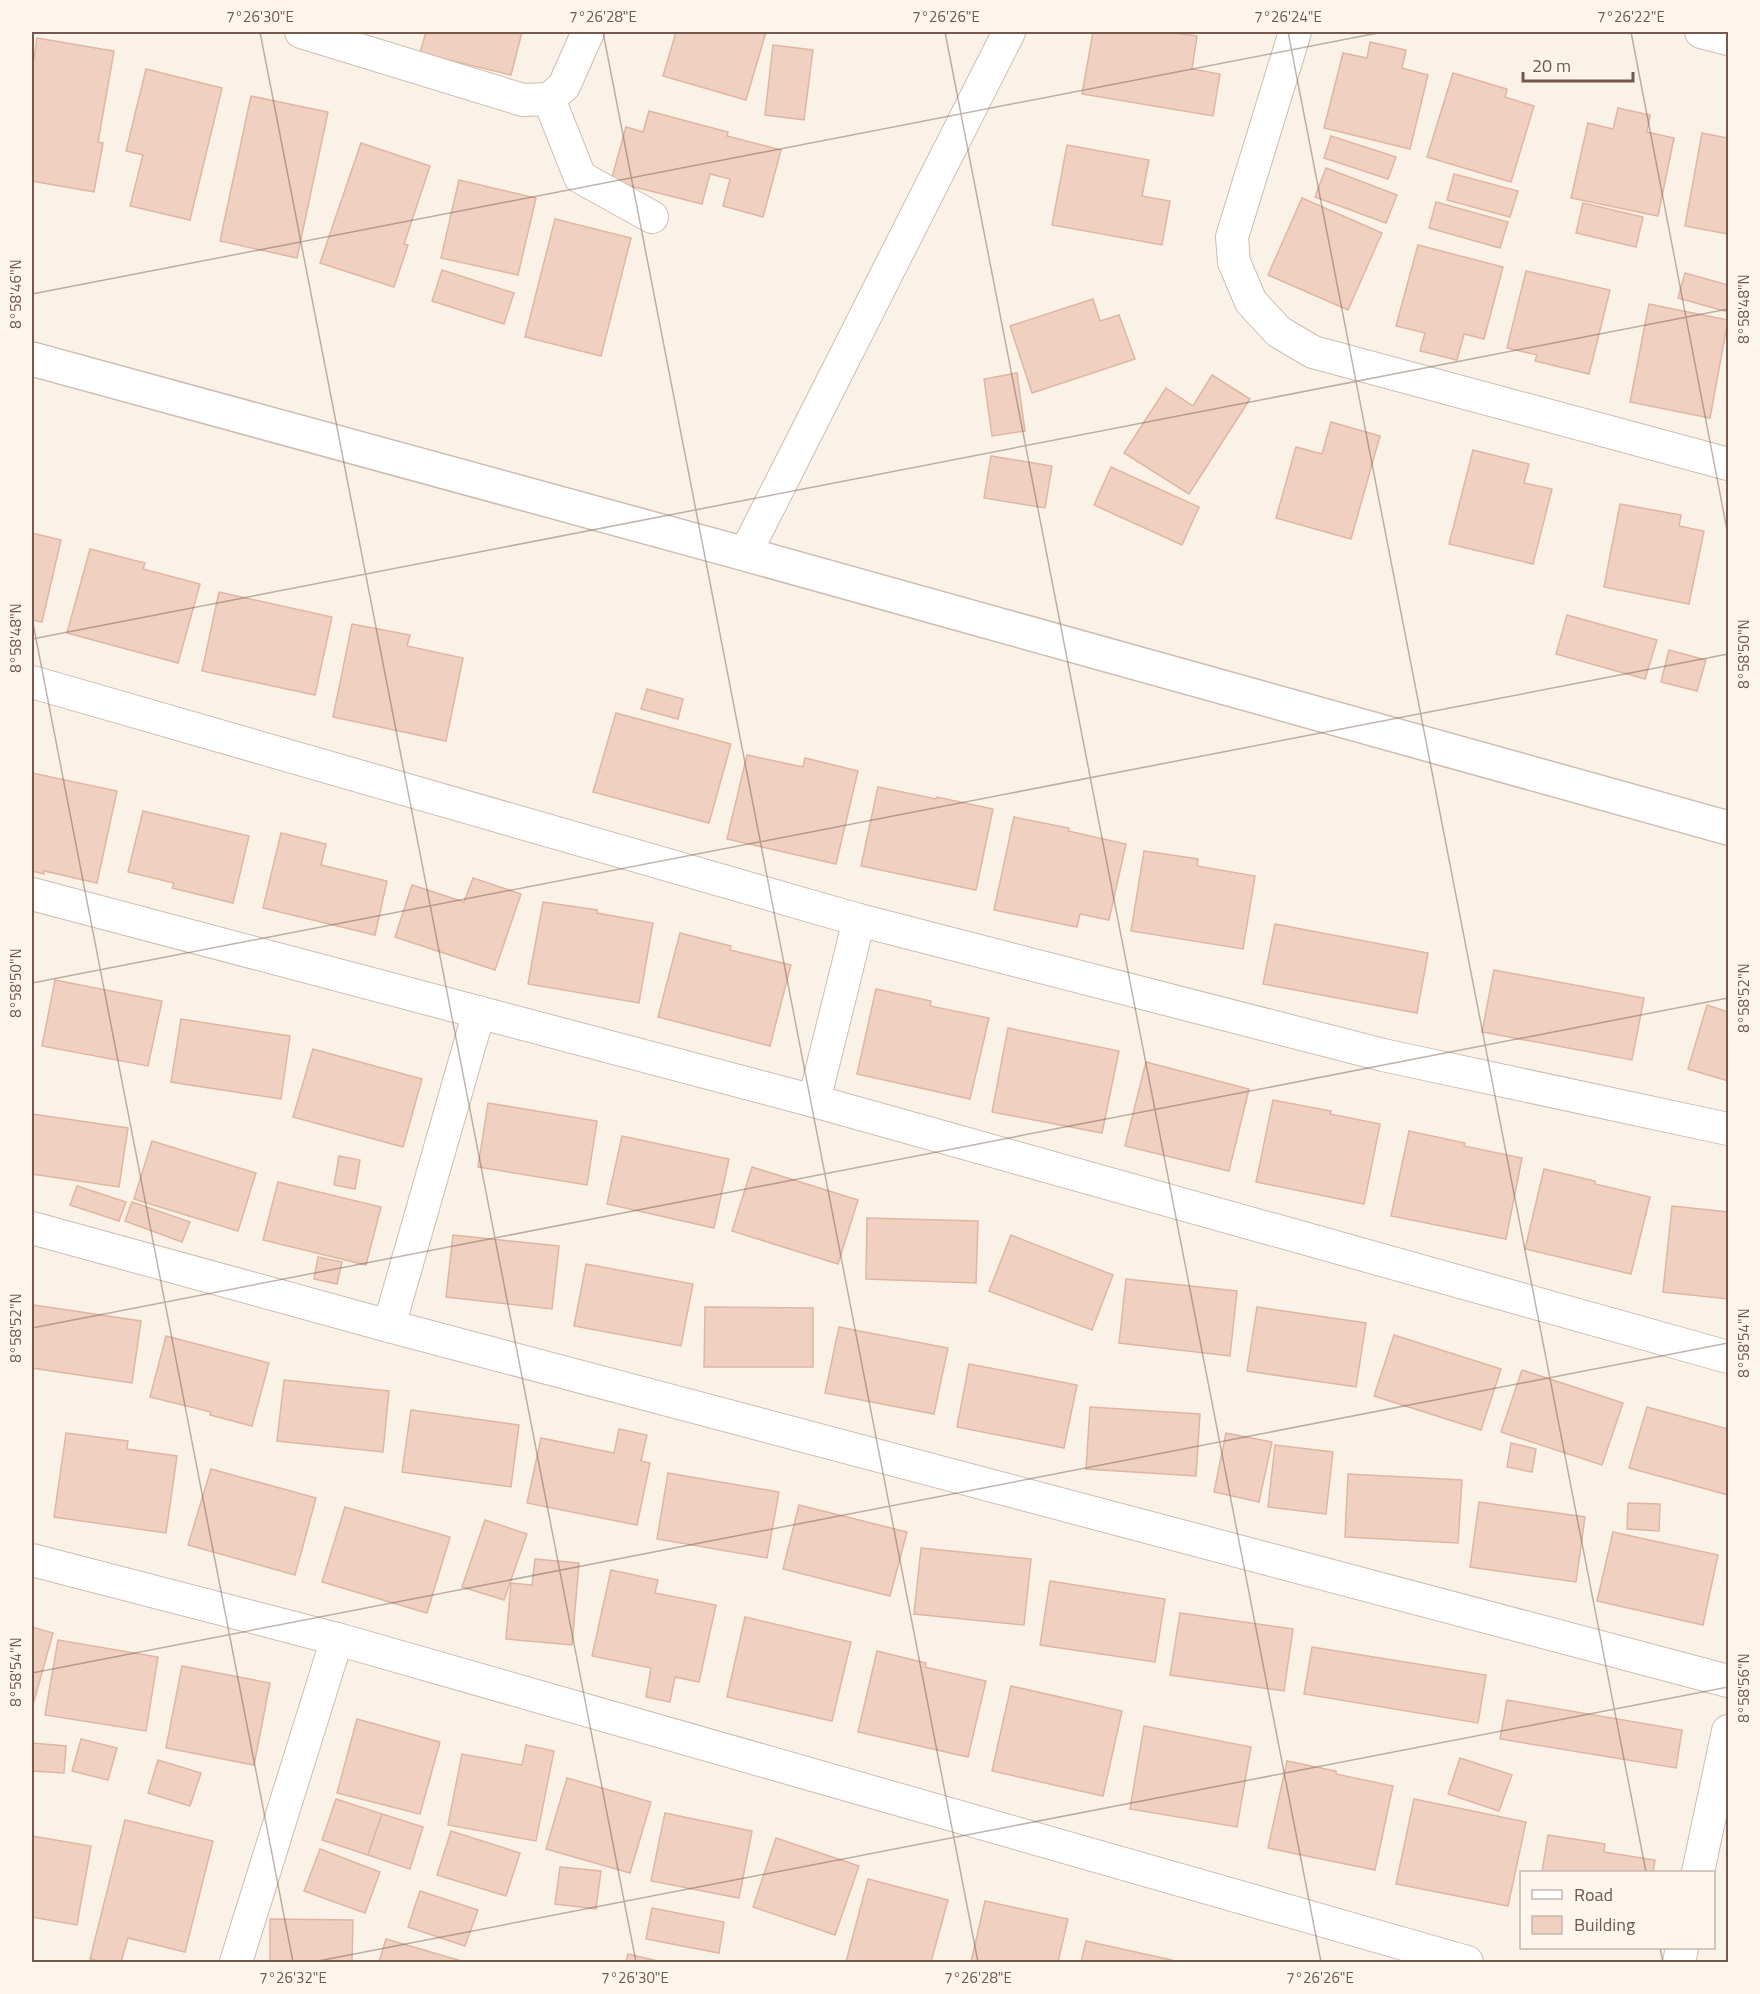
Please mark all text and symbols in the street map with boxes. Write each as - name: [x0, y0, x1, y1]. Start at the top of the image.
- text: 7°26'30"E: [226, 5, 294, 28]
- text: 7°26'28"E: [569, 5, 637, 28]
- text: 7°26'26"E: [912, 5, 980, 28]
- text: 7°26'24"E: [1254, 5, 1322, 28]
- text: 7°26'22"E: [1597, 5, 1665, 28]
- scale bar: [1523, 45, 1632, 83]
- text: 20 m: [1532, 52, 1571, 79]
- text: 8°58'46"N: [4, 259, 27, 329]
- text: 8°58'48"N: [1732, 274, 1755, 344]
- text: 8°58'48"N: [4, 603, 27, 673]
- text: 8°58'50"N: [1732, 619, 1755, 689]
- text: 8°58'50"N: [4, 948, 27, 1018]
- text: 8°58'52"N: [1732, 963, 1755, 1033]
- text: 8°58'52"N: [4, 1293, 27, 1363]
- text: 8°58'54"N: [1732, 1308, 1755, 1378]
- text: 8°58'54"N: [4, 1637, 27, 1707]
- text: 8°58'56"N: [1732, 1653, 1755, 1723]
- legend: [1520, 1871, 1715, 1949]
- text: Road: [1574, 1881, 1613, 1908]
- text: Building: [1574, 1911, 1635, 1938]
- text: 7°26'32"E: [259, 1966, 327, 1989]
- text: 7°26'30"E: [601, 1966, 669, 1989]
- text: 7°26'28"E: [944, 1966, 1012, 1989]
- text: 7°26'26"E: [1286, 1966, 1354, 1989]

